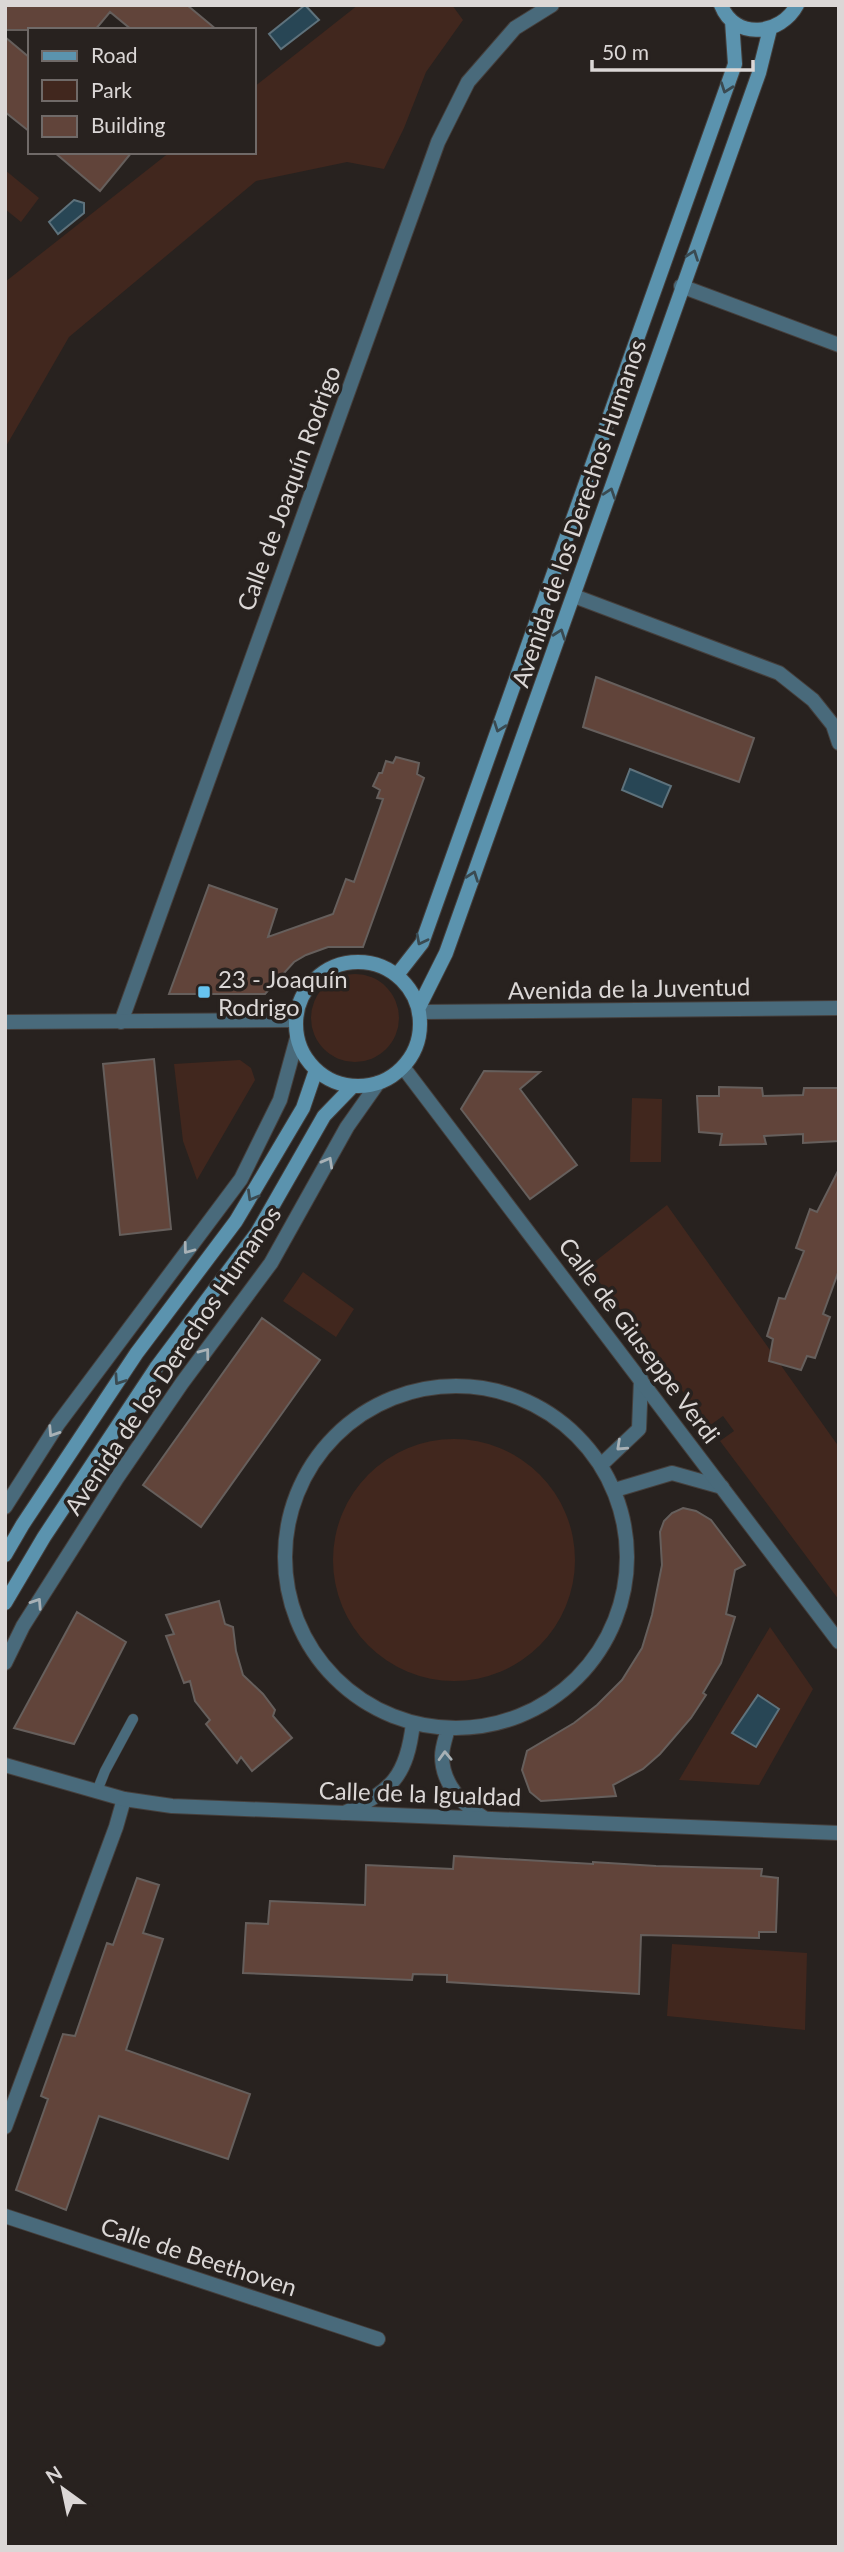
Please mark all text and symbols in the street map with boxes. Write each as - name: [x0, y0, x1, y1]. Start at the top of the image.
- legend: [28, 28, 256, 154]
- scale bar: [592, 28, 753, 72]
- text: 50 m: [602, 39, 649, 64]
- text: Road: [91, 42, 138, 67]
- text: Park: [91, 77, 132, 102]
- one-way arrow: [721, 81, 735, 93]
- text: Building: [91, 112, 166, 137]
- one-way arrow: [685, 249, 699, 261]
- street label: Avenida de los Derechos Humanos: [505, 335, 651, 691]
- street label: Calle de Joaquín Rodrigo: [230, 361, 346, 615]
- one-way arrow: [602, 487, 616, 499]
- one-way arrow: [552, 628, 566, 640]
- one-way arrow: [493, 720, 507, 732]
- one-way arrow: [465, 871, 479, 883]
- one-way arrow: [416, 933, 430, 945]
- place label: 23 - Joaquín Rodrigo: [218, 964, 348, 1021]
- street label: Avenida de la Juventud: [507, 971, 751, 1005]
- marker: 23 - Joaquín Rodrigo: [196, 984, 212, 1000]
- one-way arrow: [320, 1156, 333, 1169]
- one-way arrow: [247, 1188, 260, 1201]
- street label: Avenida de los Derechos Humanos: [58, 1200, 286, 1520]
- street label: Calle de Giuseppe Verdi: [553, 1232, 727, 1448]
- one-way arrow: [184, 1241, 197, 1253]
- one-way arrow: [196, 1348, 209, 1360]
- one-way arrow: [115, 1372, 127, 1385]
- one-way arrow: [49, 1424, 62, 1437]
- one-way arrow: [616, 1438, 629, 1451]
- one-way arrow: [29, 1597, 42, 1610]
- one-way arrow: [437, 1751, 452, 1762]
- street label: Calle de la Igualdad: [318, 1775, 522, 1811]
- street label: Calle de Beethoven: [97, 2211, 301, 2301]
- north arrow: [28, 2454, 98, 2524]
- text: N: [41, 2461, 66, 2488]

